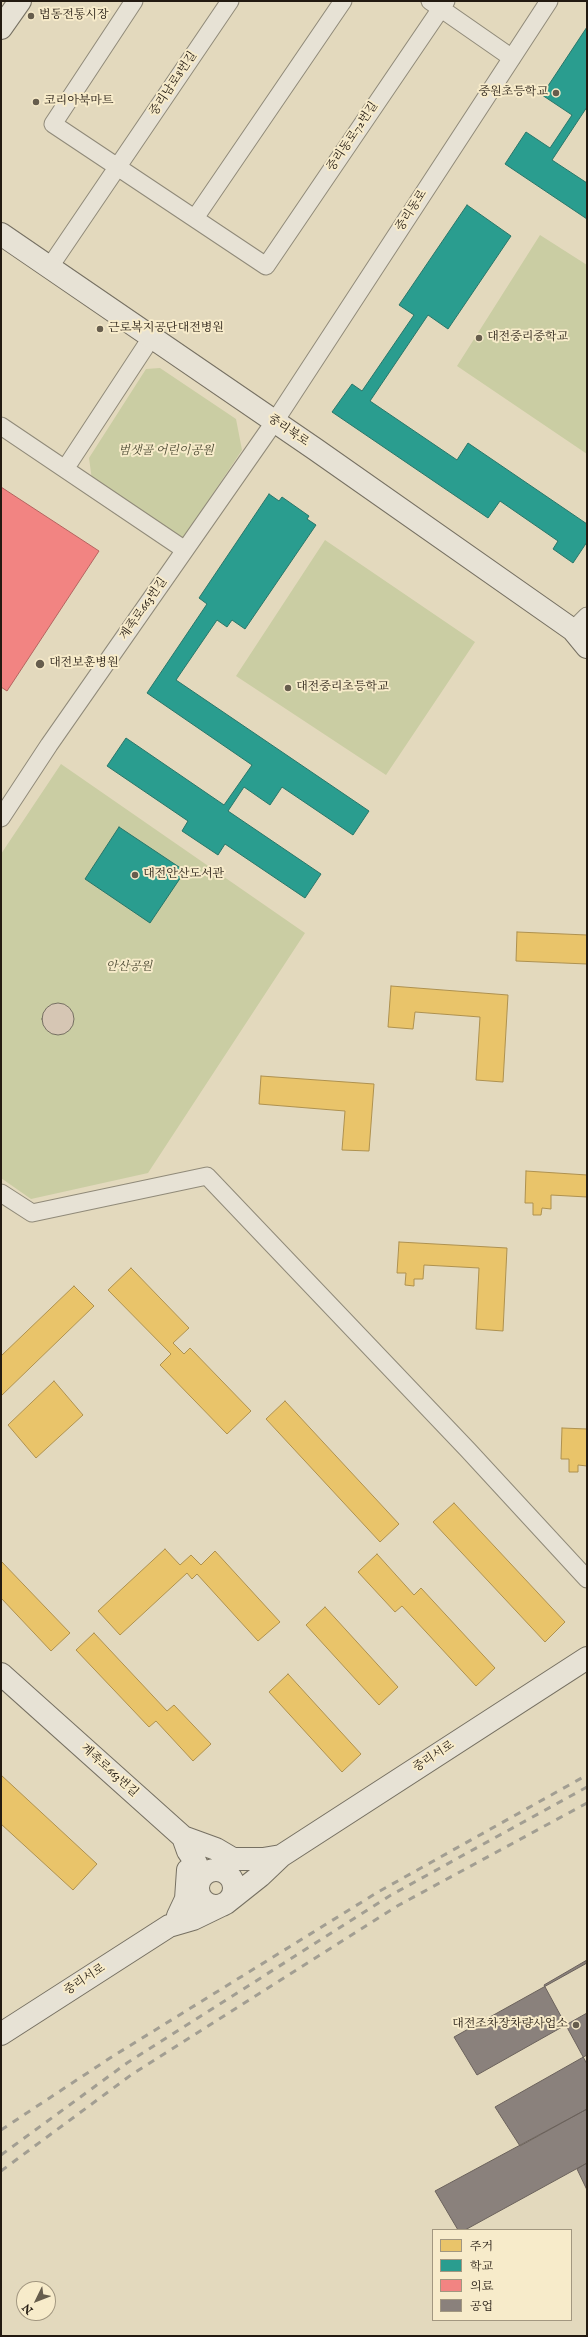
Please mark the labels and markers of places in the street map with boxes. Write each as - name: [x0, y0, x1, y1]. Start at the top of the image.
- place label: 법동전통시장: [39, 9, 109, 23]
- marker: 법동전통시장: [26, 11, 36, 21]
- place label: 중원초등학교: [478, 86, 548, 100]
- marker: 중원초등학교: [551, 88, 561, 98]
- place label: 코리아북마트: [44, 95, 114, 109]
- marker: 코리아북마트: [31, 97, 41, 107]
- place label: 근로복지공단대전병원: [108, 322, 224, 336]
- marker: 근로복지공단대전병원: [95, 324, 105, 334]
- place label: 대전중리중학교: [487, 331, 568, 345]
- marker: 대전중리중학교: [474, 333, 484, 343]
- place label: 대전보훈병원: [49, 657, 119, 671]
- marker: 대전보훈병원: [34, 658, 46, 670]
- place label: 대전중리초등학교: [296, 681, 389, 695]
- marker: 대전중리초등학교: [283, 683, 293, 693]
- place label: 대전안산도서관: [143, 868, 224, 882]
- marker: 대전안산도서관: [130, 870, 140, 880]
- place label: 대전조차장차량사업소: [452, 2018, 568, 2032]
- marker: 대전조차장차량사업소: [571, 2020, 581, 2030]

